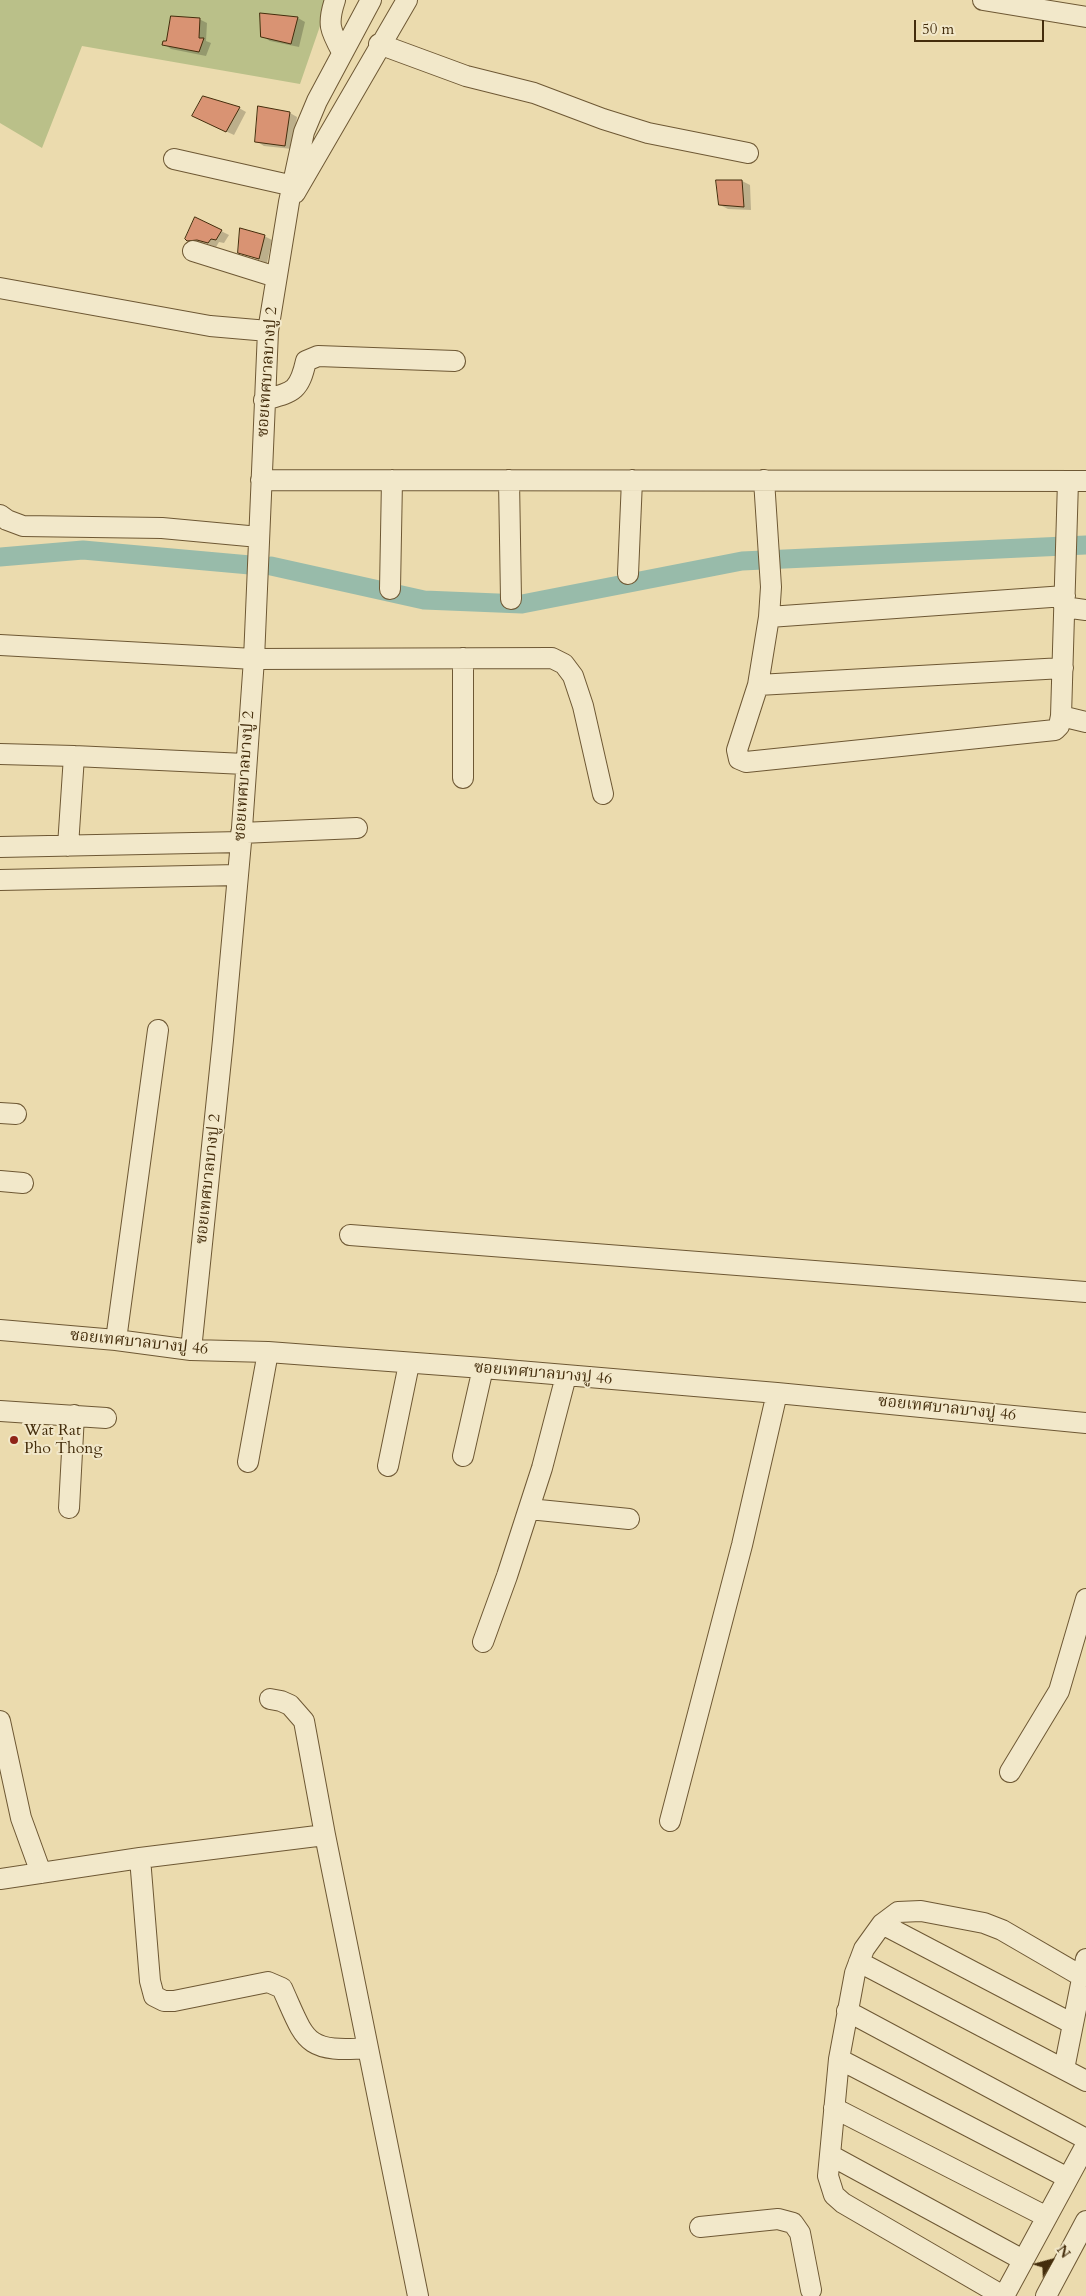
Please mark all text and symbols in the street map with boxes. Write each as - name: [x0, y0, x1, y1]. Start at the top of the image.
- scale bar: [916, 10, 1046, 42]
- text: 50 m: [922, 19, 954, 39]
- street label: ซอยเทศบาลบางปู 2: [254, 306, 282, 438]
- street label: ซอยเทศบาลบางปู 2: [231, 710, 259, 842]
- street label: ซอยเทศบาลบางปู 2: [193, 1113, 225, 1245]
- street label: ซอยเทศบาลบางปู 46: [69, 1326, 209, 1360]
- street label: ซอยเทศบาลบางปู 46: [473, 1358, 613, 1390]
- street label: ซอยเทศบาลบางปู 46: [877, 1392, 1017, 1426]
- place label: Wat Rat Pho Thong: [24, 1421, 102, 1459]
- marker: Wat Rat Pho Thong: [8, 1434, 20, 1446]
- north arrow: [1026, 2236, 1076, 2286]
- text: N: [1052, 2241, 1075, 2262]

